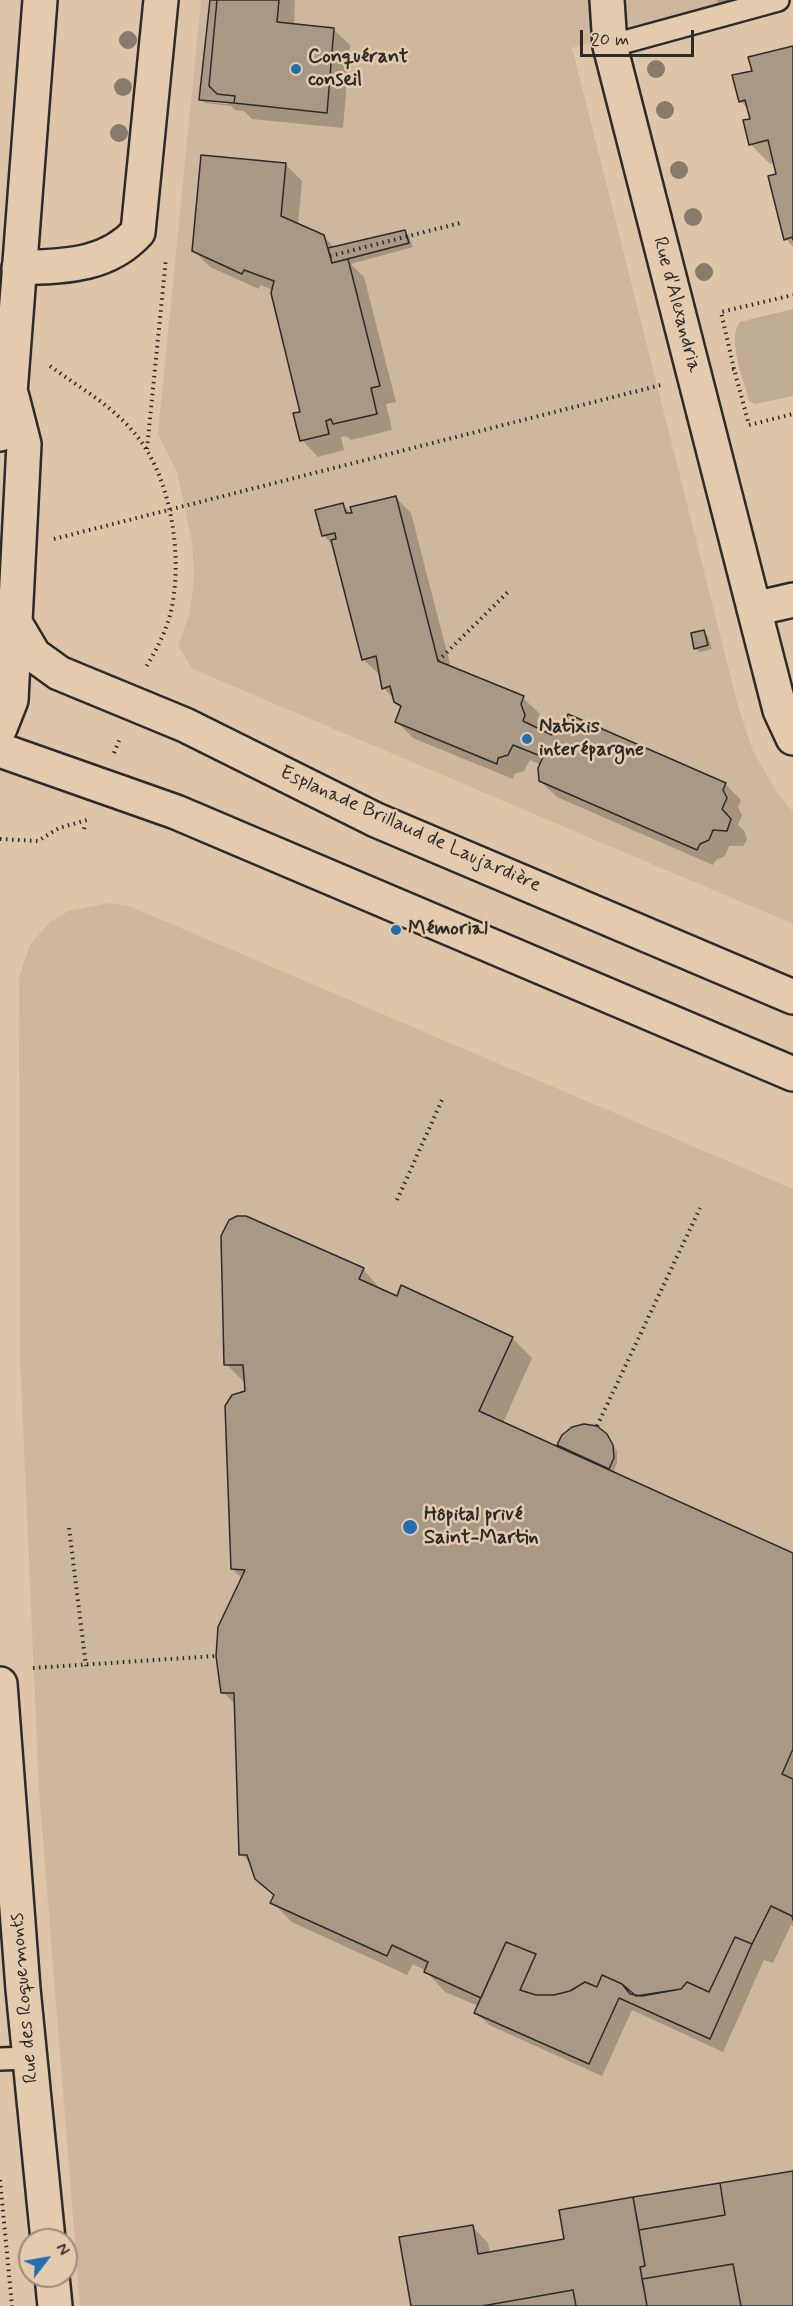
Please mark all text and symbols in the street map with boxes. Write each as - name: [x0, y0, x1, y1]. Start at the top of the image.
- scale bar: [583, 18, 697, 56]
- text: 20 m: [591, 28, 629, 52]
- place label: Conquérant conseil: [308, 46, 408, 93]
- marker: Conquérant conseil: [289, 62, 303, 76]
- street label: Rue d'Alexandria: [646, 235, 706, 375]
- place label: Natixis interépargne: [539, 716, 644, 763]
- marker: Natixis interépargne: [520, 732, 534, 746]
- street label: Esplanade Brillaud de Laujardière: [276, 761, 544, 899]
- place label: Mémorial: [408, 918, 488, 942]
- marker: Mémorial: [389, 923, 403, 937]
- place label: Hôpital privé Saint-Martin: [424, 1504, 539, 1551]
- marker: Hôpital privé Saint-Martin: [401, 1518, 419, 1536]
- street label: Rue des Roquemonts: [6, 1912, 44, 2084]
- north arrow: [18, 2228, 78, 2288]
- text: N: [50, 2240, 74, 2259]

